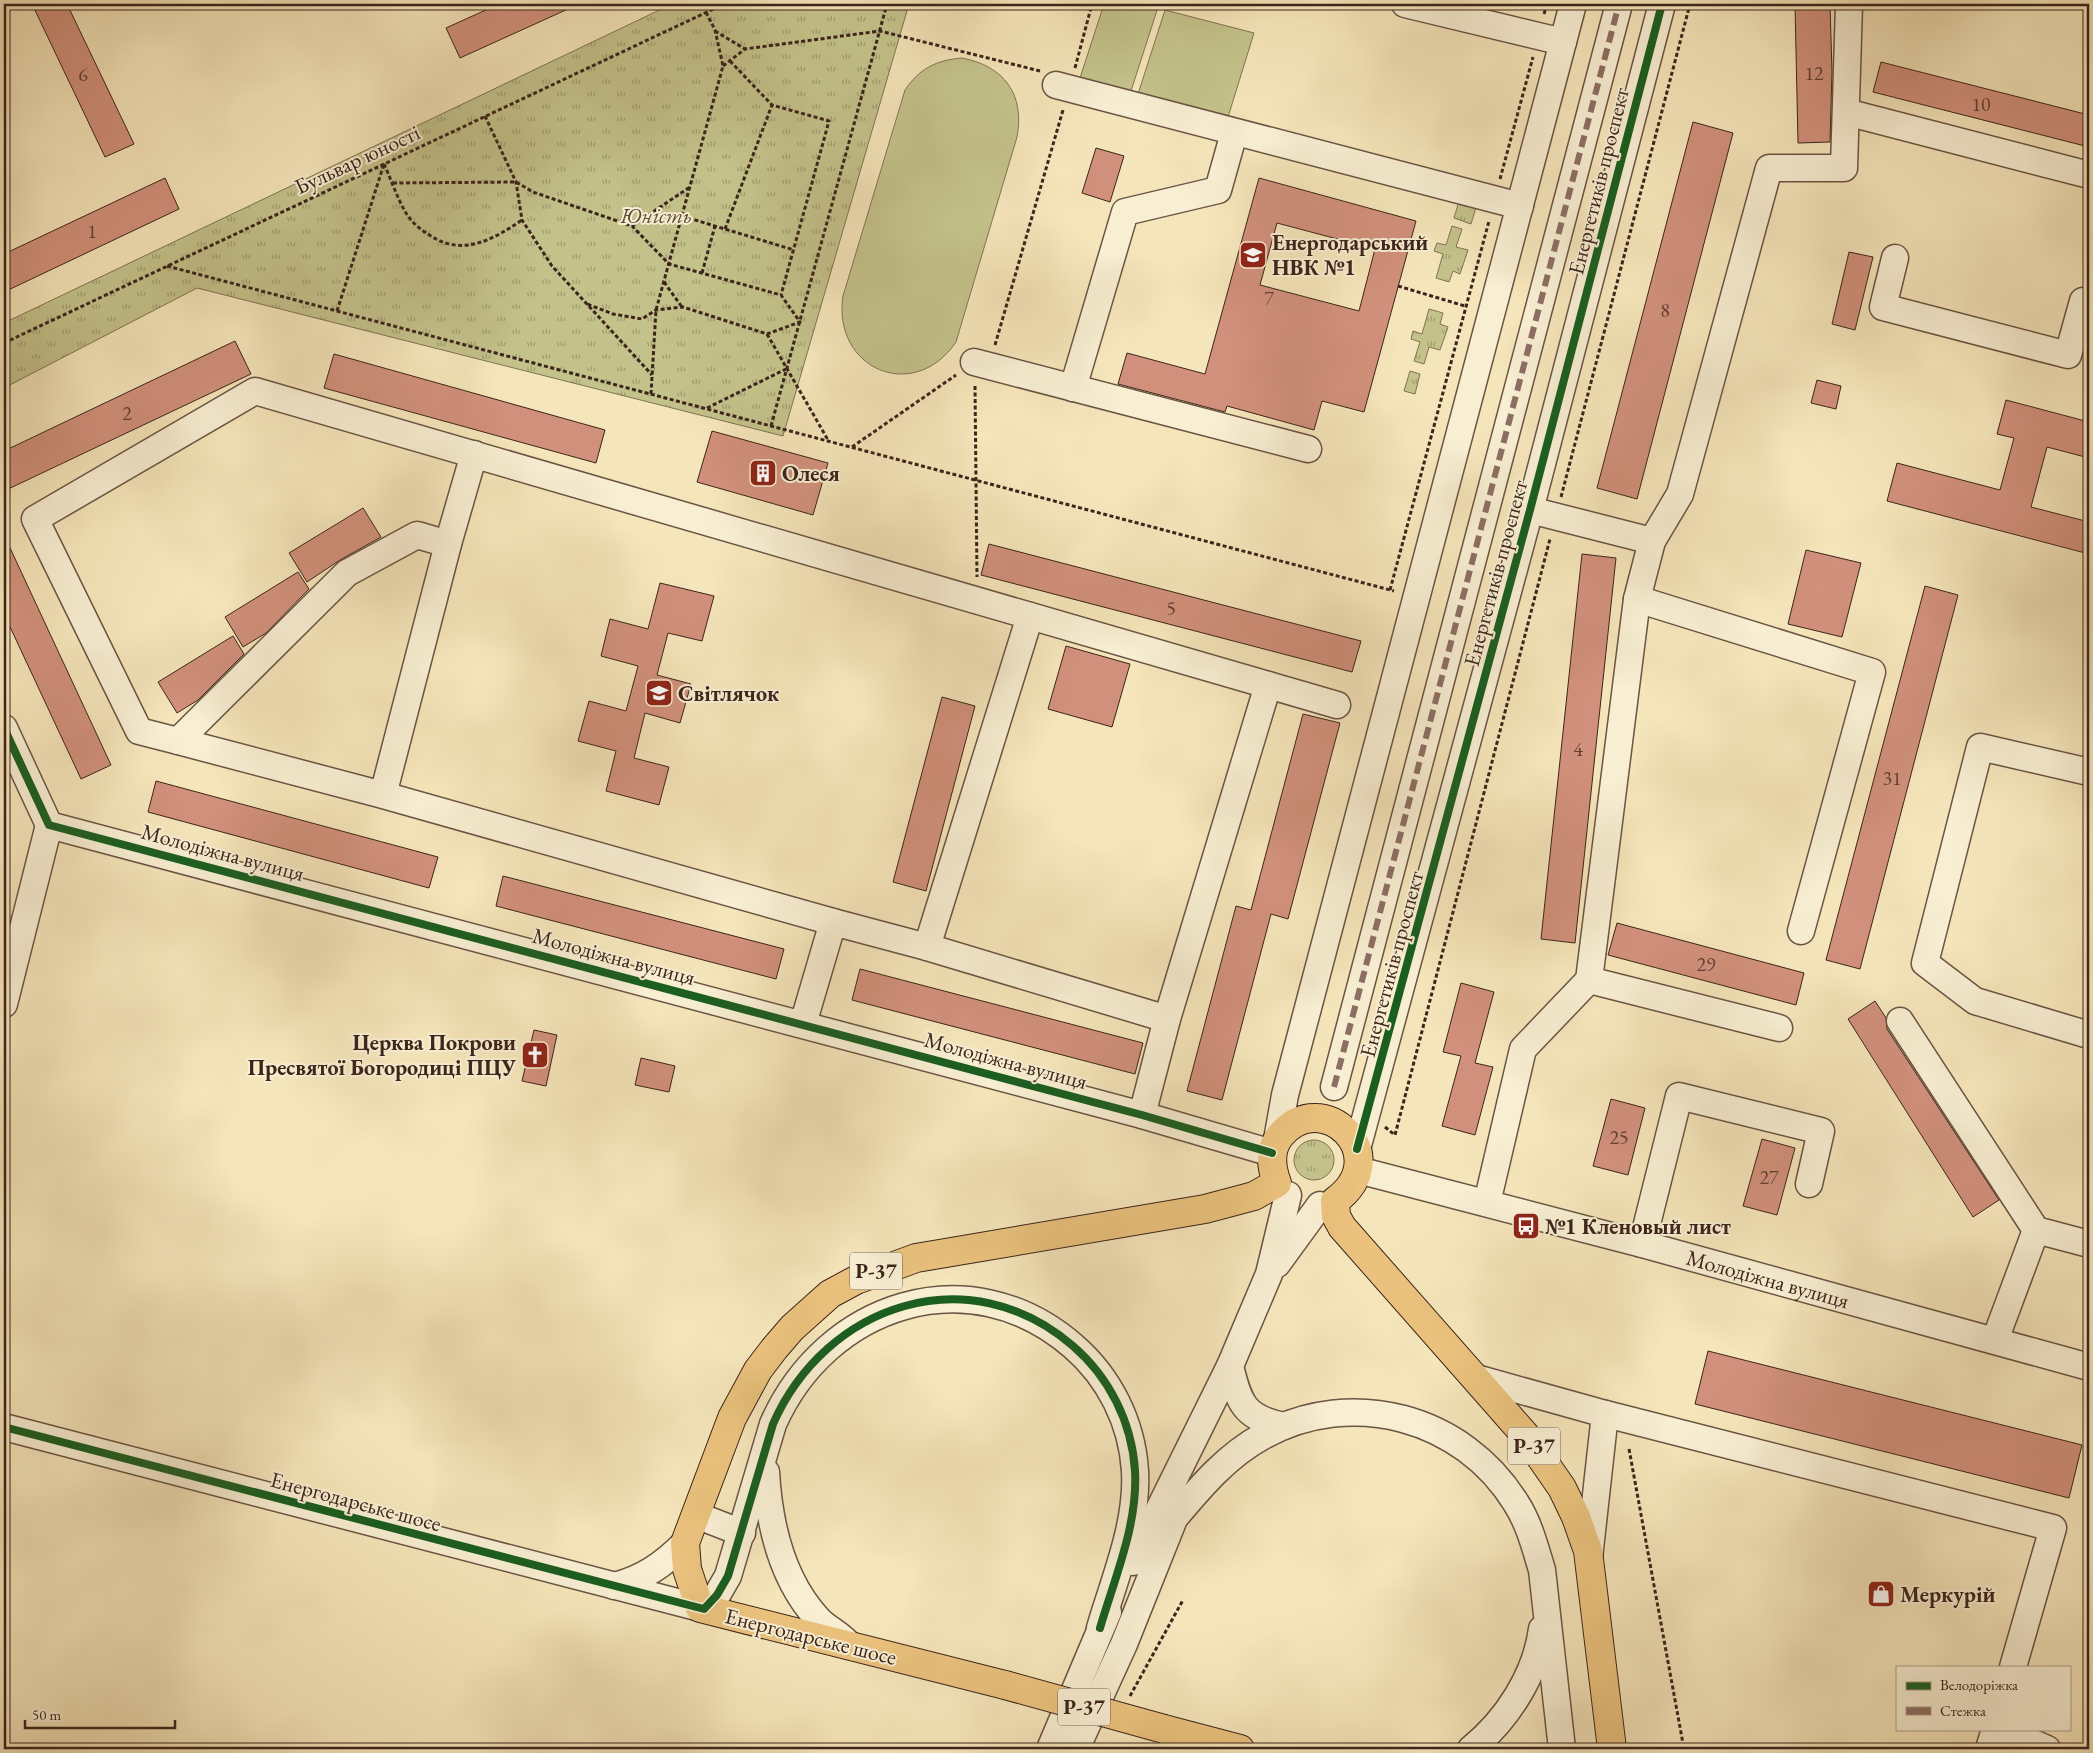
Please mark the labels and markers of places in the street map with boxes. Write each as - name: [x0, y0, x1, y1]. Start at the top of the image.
- place label: Енергодарський НВК №1: [1272, 228, 1428, 282]
- school or university icon: Енергодарський НВК №1: [1238, 240, 1268, 270]
- building icon: Олеся: [748, 458, 778, 488]
- place label: Олеся: [782, 459, 840, 488]
- school or university icon: Світлячок: [644, 678, 674, 708]
- place label: Світлячок: [678, 679, 780, 708]
- place label: Церква Покрови Пресвятої Богородиці ПЦУ: [248, 1028, 516, 1082]
- church icon: Церква Покрови Пресвятої Богородиці ПЦУ: [520, 1040, 550, 1070]
- bus stop icon: №1 Кленовый лист: [1511, 1211, 1541, 1241]
- place label: №1 Кленовый лист: [1545, 1212, 1731, 1241]
- shop icon: Меркурій: [1866, 1579, 1896, 1609]
- place label: Меркурій: [1900, 1580, 1995, 1609]

